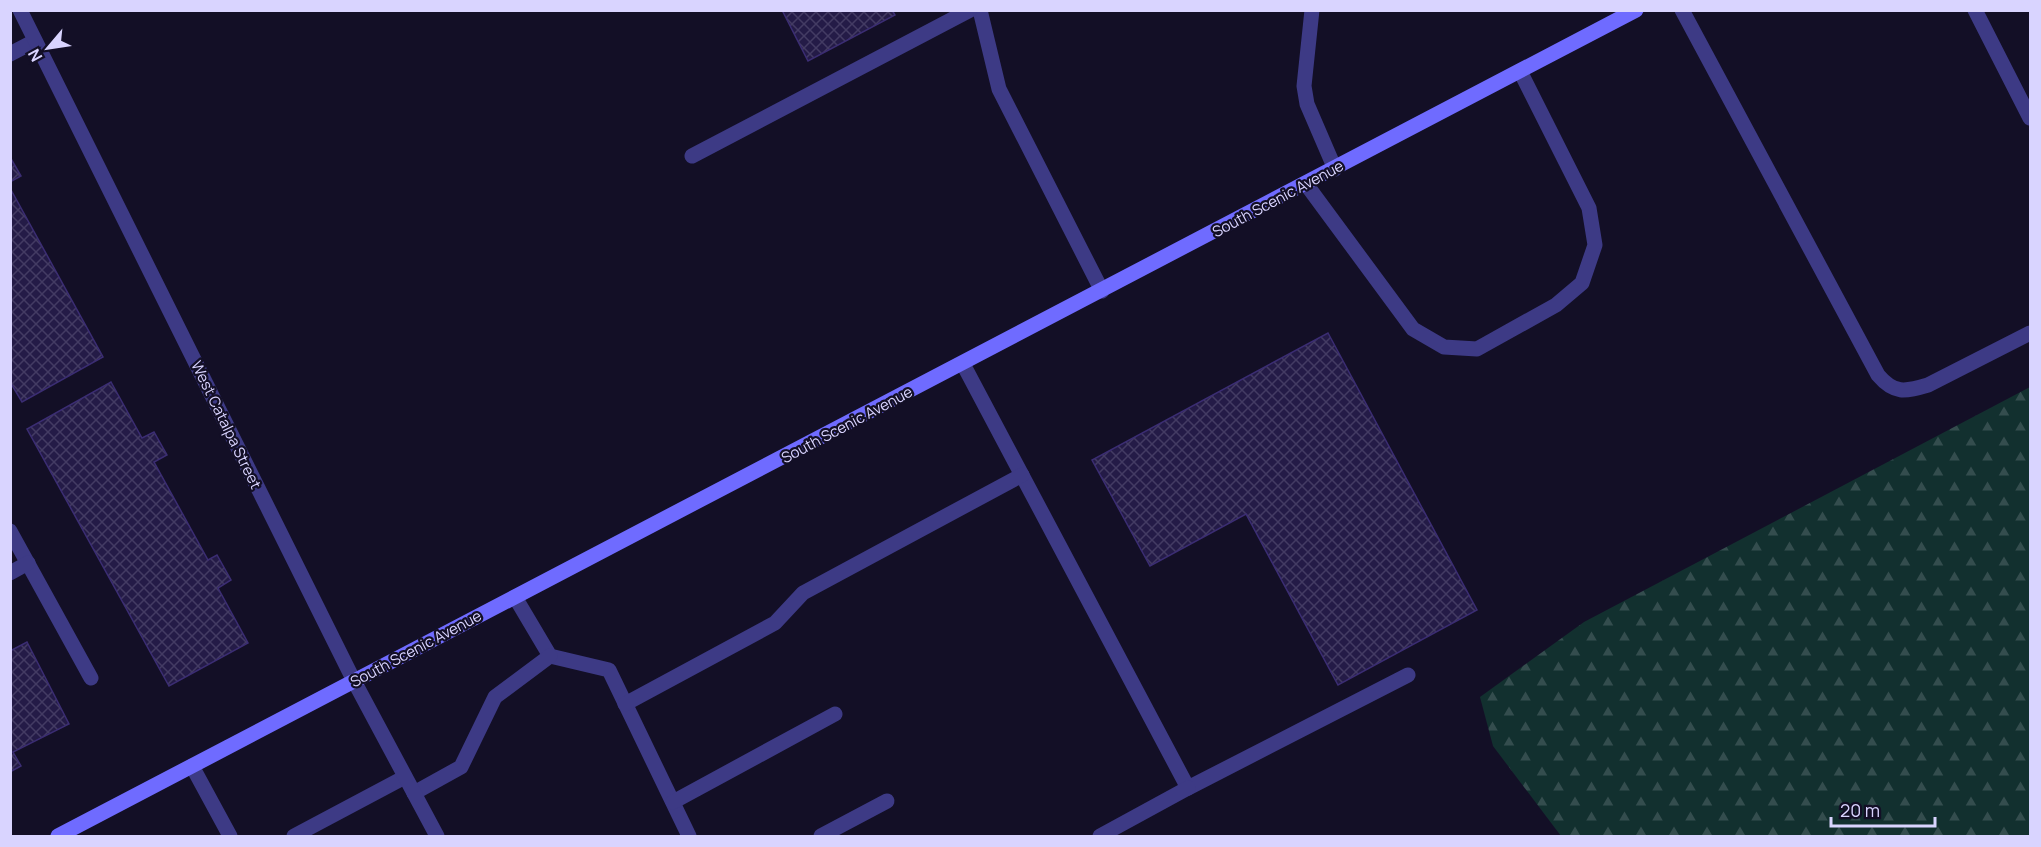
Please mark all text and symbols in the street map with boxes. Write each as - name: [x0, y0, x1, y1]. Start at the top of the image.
- north arrow: [18, 18, 78, 78]
- text: N: [22, 45, 47, 66]
- street label: South Scenic Avenue: [1208, 155, 1347, 242]
- street label: West Catalpa Street: [186, 357, 267, 492]
- street label: South Scenic Avenue: [777, 381, 916, 468]
- street label: South Scenic Avenue: [346, 605, 485, 692]
- scale bar: [1831, 790, 1934, 828]
- text: 20 m: [1840, 798, 1880, 822]

